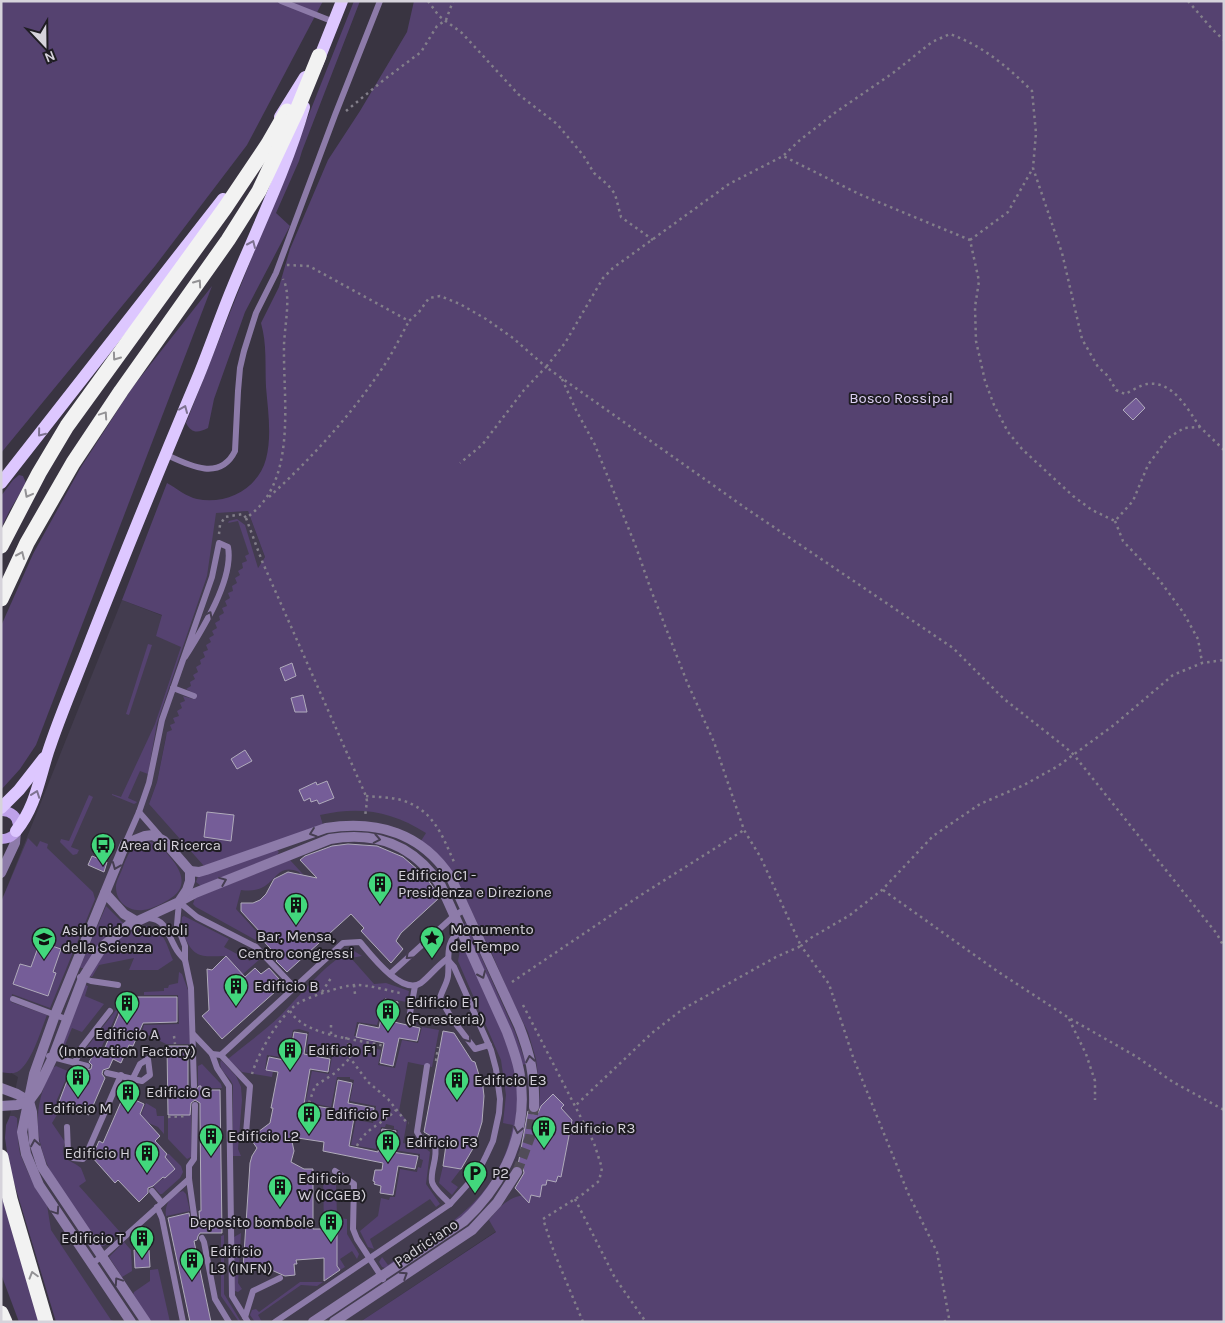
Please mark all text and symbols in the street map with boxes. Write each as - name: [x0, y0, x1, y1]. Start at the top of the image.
- north arrow: [20, 20, 70, 70]
- text: N: [42, 47, 58, 66]
- one-way arrow: [245, 241, 255, 250]
- one-way arrow: [192, 279, 201, 288]
- one-way arrow: [113, 351, 122, 361]
- park label: Bosco Rossipal: [849, 389, 953, 407]
- one-way arrow: [177, 405, 188, 414]
- one-way arrow: [98, 411, 107, 421]
- one-way arrow: [37, 427, 46, 436]
- one-way arrow: [24, 488, 34, 497]
- one-way arrow: [15, 551, 26, 560]
- one-way arrow: [203, 611, 213, 620]
- one-way arrow: [31, 790, 41, 798]
- one-way arrow: [309, 827, 318, 837]
- bus stop icon: Area di Ricerca: [90, 832, 116, 866]
- one-way arrow: [372, 833, 381, 844]
- place label: Area di Ricerca: [120, 836, 221, 854]
- one-way arrow: [111, 861, 122, 870]
- place label: Edificio C1 - Presidenza e Direzione: [398, 866, 552, 901]
- building icon: Edificio C1 - Presidenza e Direzione: [367, 871, 393, 905]
- one-way arrow: [218, 877, 227, 888]
- building icon: Bar, Mensa, Centro congressi: [283, 892, 309, 926]
- place label: Monumento del Tempo: [450, 920, 534, 955]
- place label: Asilo nido Cuccioli della Scienza: [62, 921, 188, 956]
- place icon: Monumento del Tempo: [419, 925, 445, 959]
- school or university icon: Asilo nido Cuccioli della Scienza: [31, 926, 57, 960]
- place label: Bar, Mensa, Centro congressi: [238, 927, 354, 962]
- one-way arrow: [406, 951, 415, 960]
- one-way arrow: [475, 970, 486, 979]
- building icon: Edificio B: [223, 973, 249, 1007]
- place label: Edificio B: [254, 977, 319, 995]
- building icon: Edificio A (Innovation Factory): [114, 990, 140, 1024]
- place label: Edificio E 1 (Foresteria): [406, 993, 485, 1028]
- building icon: Edificio E 1 (Foresteria): [375, 998, 401, 1032]
- place label: Edificio A (Innovation Factory): [58, 1025, 196, 1060]
- one-way arrow: [462, 1034, 471, 1043]
- building icon: Edificio F1: [277, 1037, 303, 1071]
- place label: Edificio F1: [308, 1041, 376, 1059]
- one-way arrow: [526, 1054, 536, 1063]
- building icon: Edificio M: [65, 1064, 91, 1098]
- building icon: Edificio E3: [444, 1067, 470, 1101]
- place label: Edificio E3: [474, 1071, 547, 1089]
- building icon: Edificio G: [115, 1079, 141, 1113]
- place label: Edificio G: [146, 1083, 211, 1101]
- place label: Edificio M: [44, 1099, 112, 1117]
- building icon: Edificio F: [296, 1101, 322, 1135]
- place label: Edificio F: [326, 1105, 389, 1123]
- building icon: Edificio R3: [531, 1115, 557, 1149]
- place label: Edificio R3: [562, 1119, 635, 1137]
- building icon: Edificio L2: [198, 1123, 224, 1157]
- one-way arrow: [514, 1125, 524, 1134]
- place label: Edificio L2: [228, 1127, 299, 1145]
- building icon: Edificio F3: [375, 1129, 401, 1163]
- place label: Edificio F3: [406, 1133, 478, 1151]
- one-way arrow: [31, 1139, 41, 1148]
- building icon: Edificio H: [134, 1140, 160, 1174]
- place label: Edificio H: [65, 1144, 130, 1162]
- parking icon: P2: [462, 1160, 488, 1194]
- place label: P2: [492, 1164, 509, 1182]
- place label: Edificio W (ICGEB): [298, 1169, 366, 1204]
- building icon: Edificio W (ICGEB): [267, 1174, 293, 1208]
- one-way arrow: [50, 1205, 60, 1214]
- building icon: Deposito bombole: [318, 1209, 344, 1243]
- place label: Deposito bombole: [190, 1213, 314, 1231]
- street label: Padriciano: [391, 1215, 461, 1271]
- building icon: Edificio T: [129, 1225, 155, 1259]
- place label: Edificio T: [61, 1229, 124, 1247]
- place label: Edificio L3 (INFN): [210, 1242, 273, 1277]
- building icon: Edificio L3 (INFN): [179, 1247, 205, 1281]
- one-way arrow: [28, 1271, 38, 1280]
- one-way arrow: [399, 1272, 408, 1282]
- one-way arrow: [115, 1278, 125, 1287]

